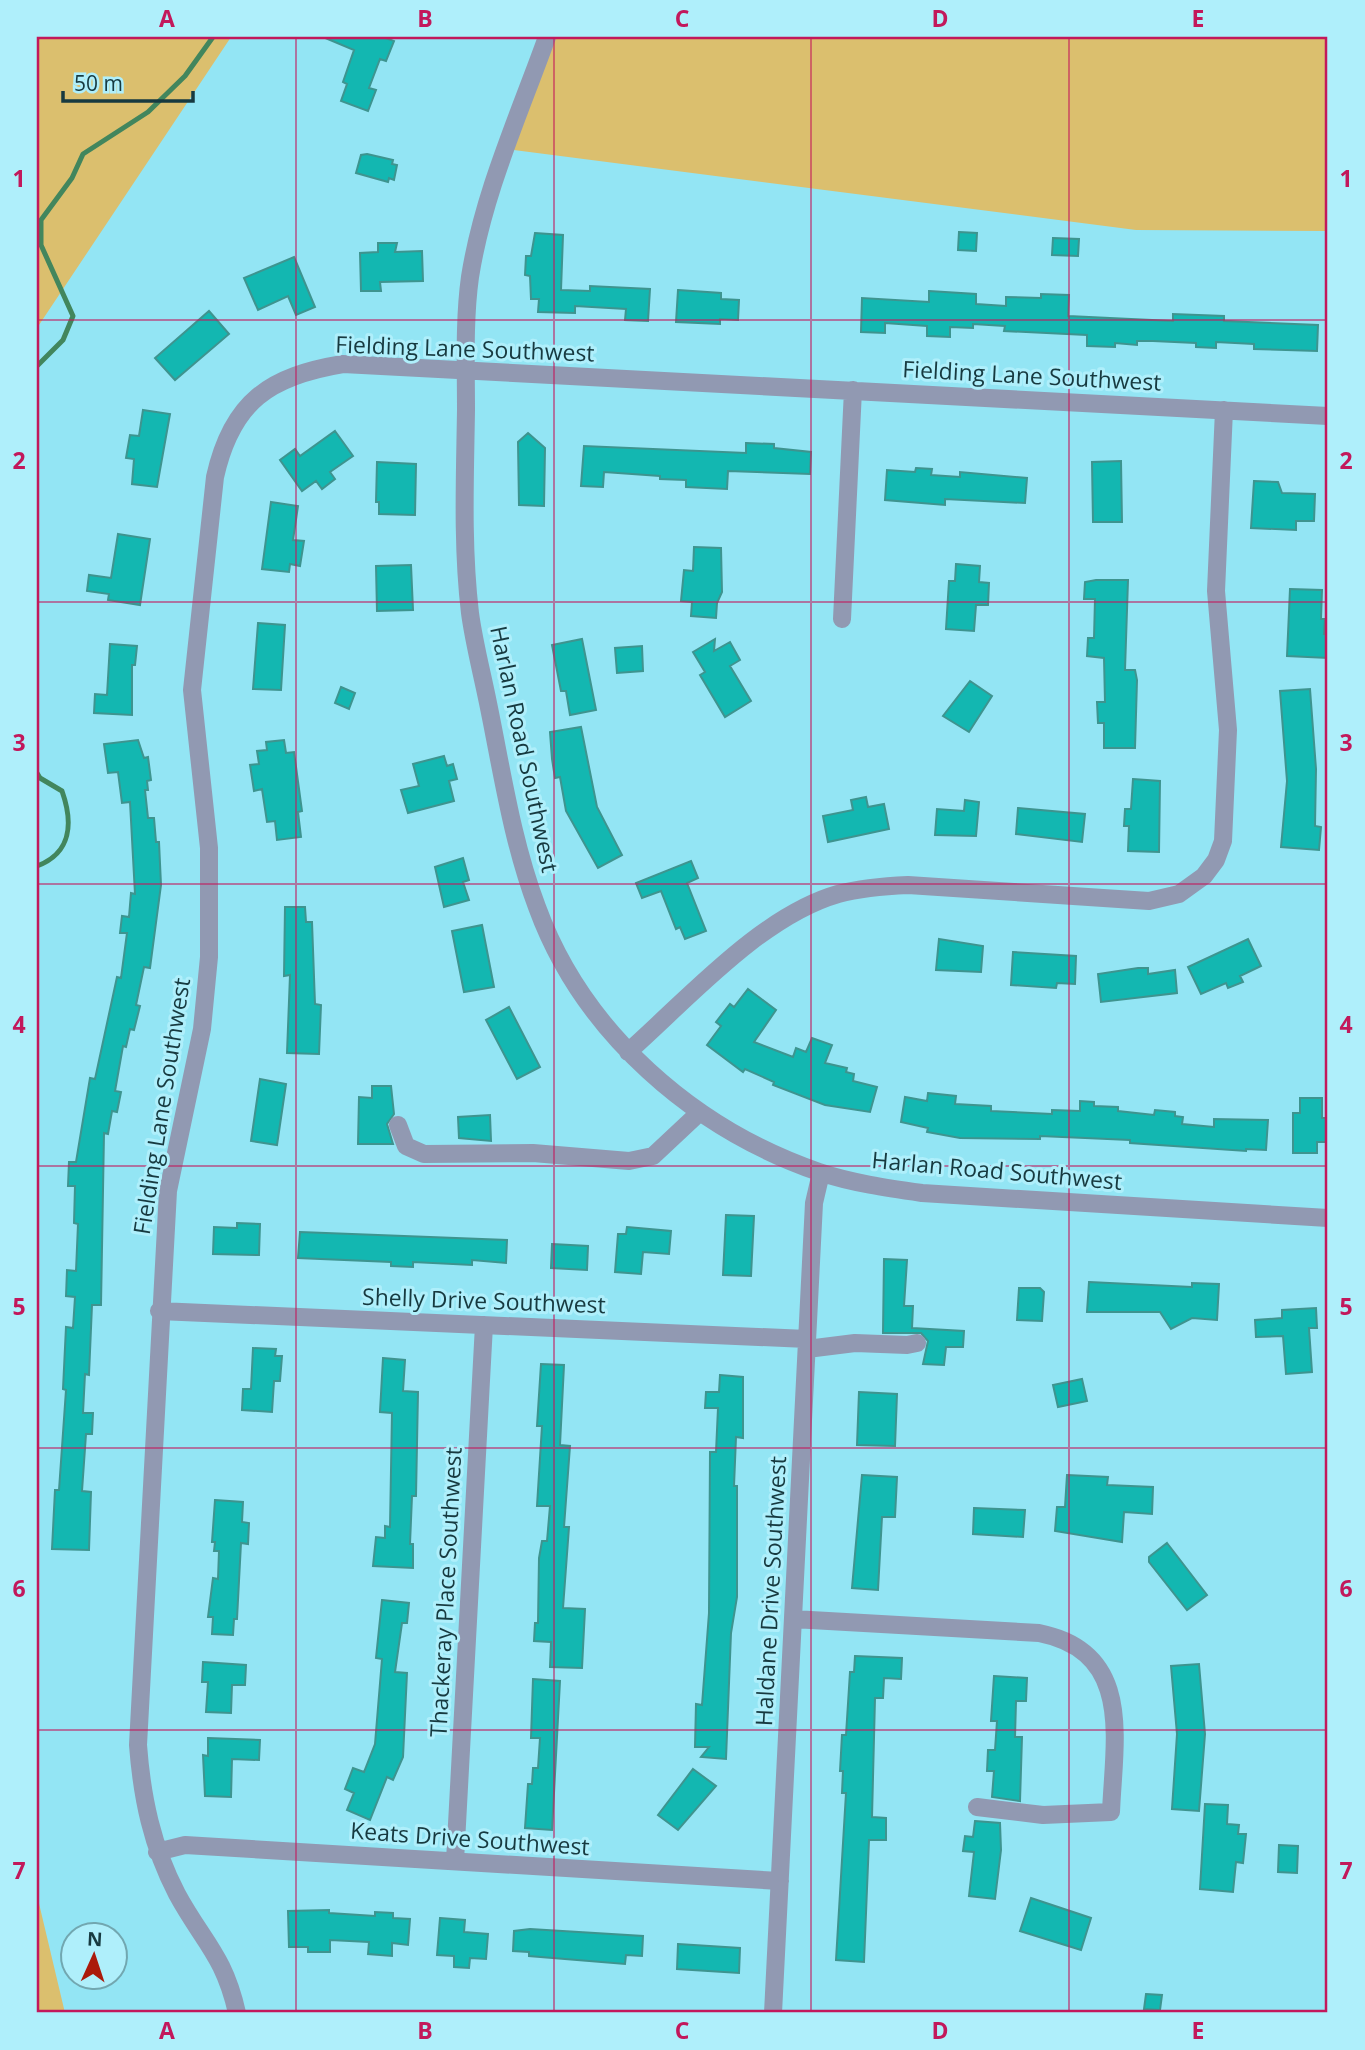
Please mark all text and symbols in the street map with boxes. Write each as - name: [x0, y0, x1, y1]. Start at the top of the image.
- text: A: [159, 2, 175, 34]
- text: B: [417, 2, 433, 34]
- text: C: [675, 2, 689, 34]
- text: D: [931, 2, 949, 34]
- text: E: [1192, 2, 1204, 34]
- scale bar: [63, 60, 192, 104]
- text: 50 m: [74, 69, 123, 97]
- text: 1: [12, 162, 26, 194]
- text: 1: [1339, 162, 1353, 194]
- street label: Fielding Lane Southwest: [335, 327, 595, 369]
- street label: Fielding Lane Southwest: [902, 352, 1162, 398]
- text: 2: [12, 444, 26, 476]
- text: 2: [1339, 444, 1353, 476]
- street label: Harlan Road Southwest: [483, 623, 567, 875]
- text: 3: [12, 726, 26, 758]
- text: 3: [1339, 726, 1353, 758]
- street label: Fielding Lane Southwest: [125, 975, 197, 1237]
- text: 4: [12, 1008, 26, 1040]
- text: 4: [1339, 1008, 1353, 1040]
- street label: Harlan Road Southwest: [870, 1143, 1124, 1197]
- street label: Shelly Drive Southwest: [362, 1280, 606, 1320]
- text: 5: [12, 1290, 26, 1322]
- text: 5: [1339, 1290, 1353, 1322]
- street label: Thackeray Place Southwest: [421, 1446, 469, 1738]
- street label: Haldane Drive Southwest: [747, 1455, 793, 1727]
- text: 6: [12, 1572, 26, 1604]
- text: 6: [1339, 1572, 1353, 1604]
- street label: Keats Drive Southwest: [349, 1814, 591, 1862]
- text: 7: [12, 1854, 26, 1886]
- text: 7: [1339, 1854, 1353, 1886]
- north arrow: [60, 1920, 130, 1990]
- text: N: [86, 1926, 103, 1952]
- text: A: [159, 2014, 175, 2046]
- text: B: [417, 2014, 433, 2046]
- text: C: [675, 2014, 689, 2046]
- text: D: [931, 2014, 949, 2046]
- text: E: [1192, 2014, 1204, 2046]

